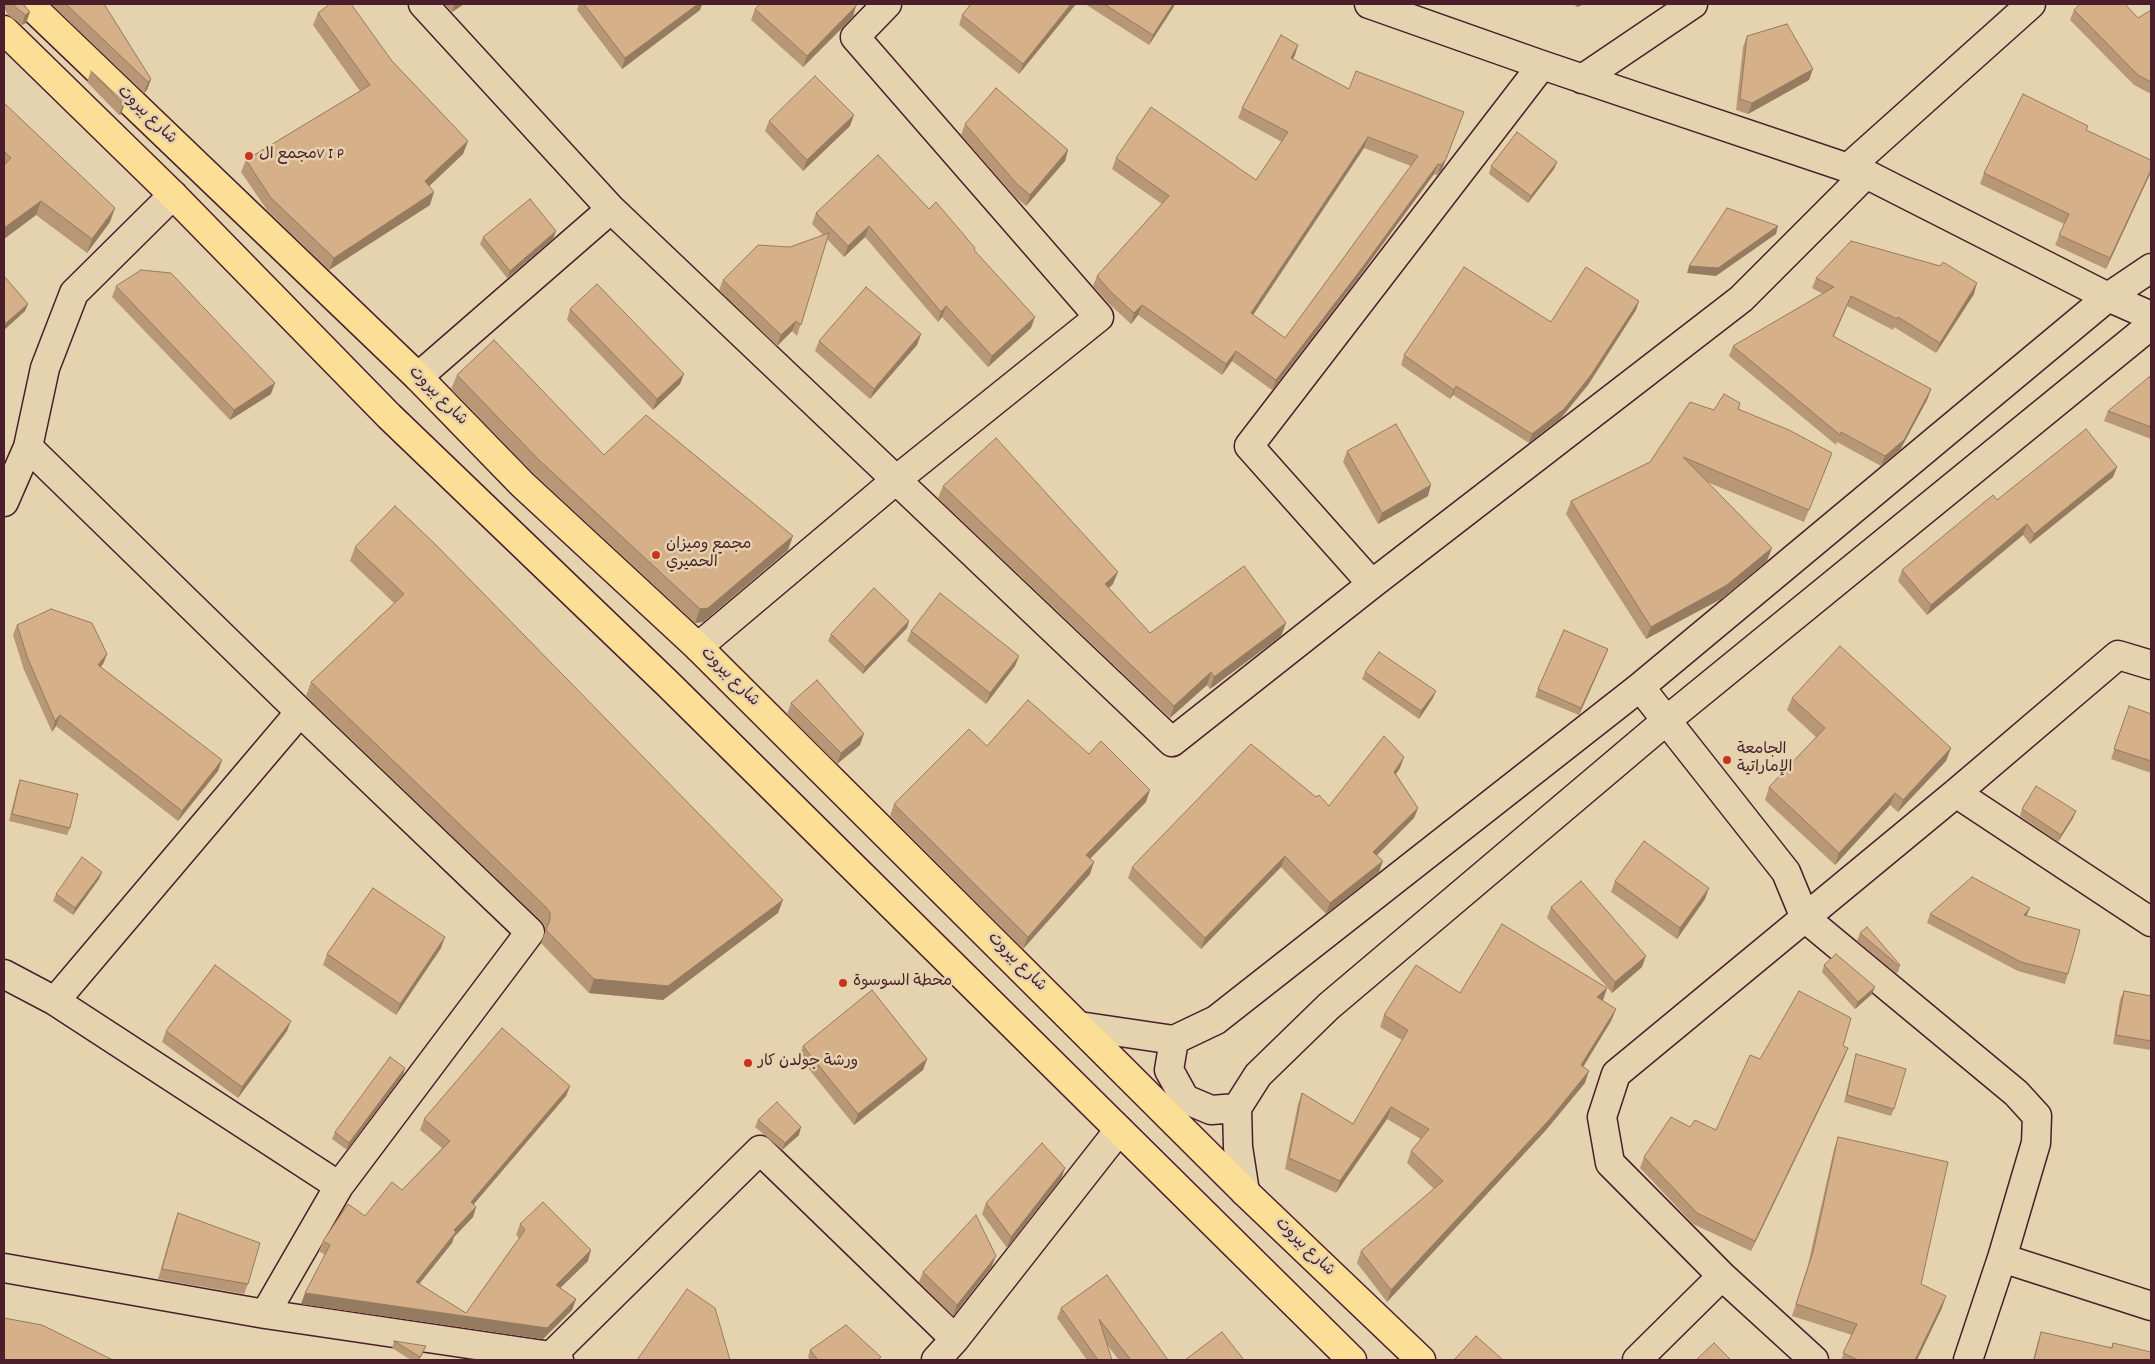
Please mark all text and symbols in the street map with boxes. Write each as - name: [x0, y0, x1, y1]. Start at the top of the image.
- street label: شارع بيروت: [112, 83, 180, 149]
- place label: مجمع الV I P: [259, 146, 344, 166]
- marker: مجمع الV I P: [243, 150, 255, 162]
- street label: شارع بيروت: [403, 363, 471, 431]
- place label: مجمع وميزان الحميري: [666, 536, 751, 574]
- marker: مجمع وميزان الحميري: [650, 549, 662, 561]
- street label: شارع بيروت: [695, 644, 763, 712]
- place label: الجامعة الإماراتية: [1737, 741, 1792, 779]
- marker: الجامعة الإماراتية: [1721, 754, 1733, 766]
- street label: شارع بيروت: [982, 929, 1050, 997]
- place label: محطة السوسوة: [853, 973, 952, 993]
- marker: محطة السوسوة: [837, 977, 849, 989]
- place label: ورشة جولدن كار: [758, 1053, 858, 1073]
- marker: ورشة جولدن كار: [742, 1057, 754, 1069]
- street label: شارع بيروت: [1270, 1215, 1338, 1281]

